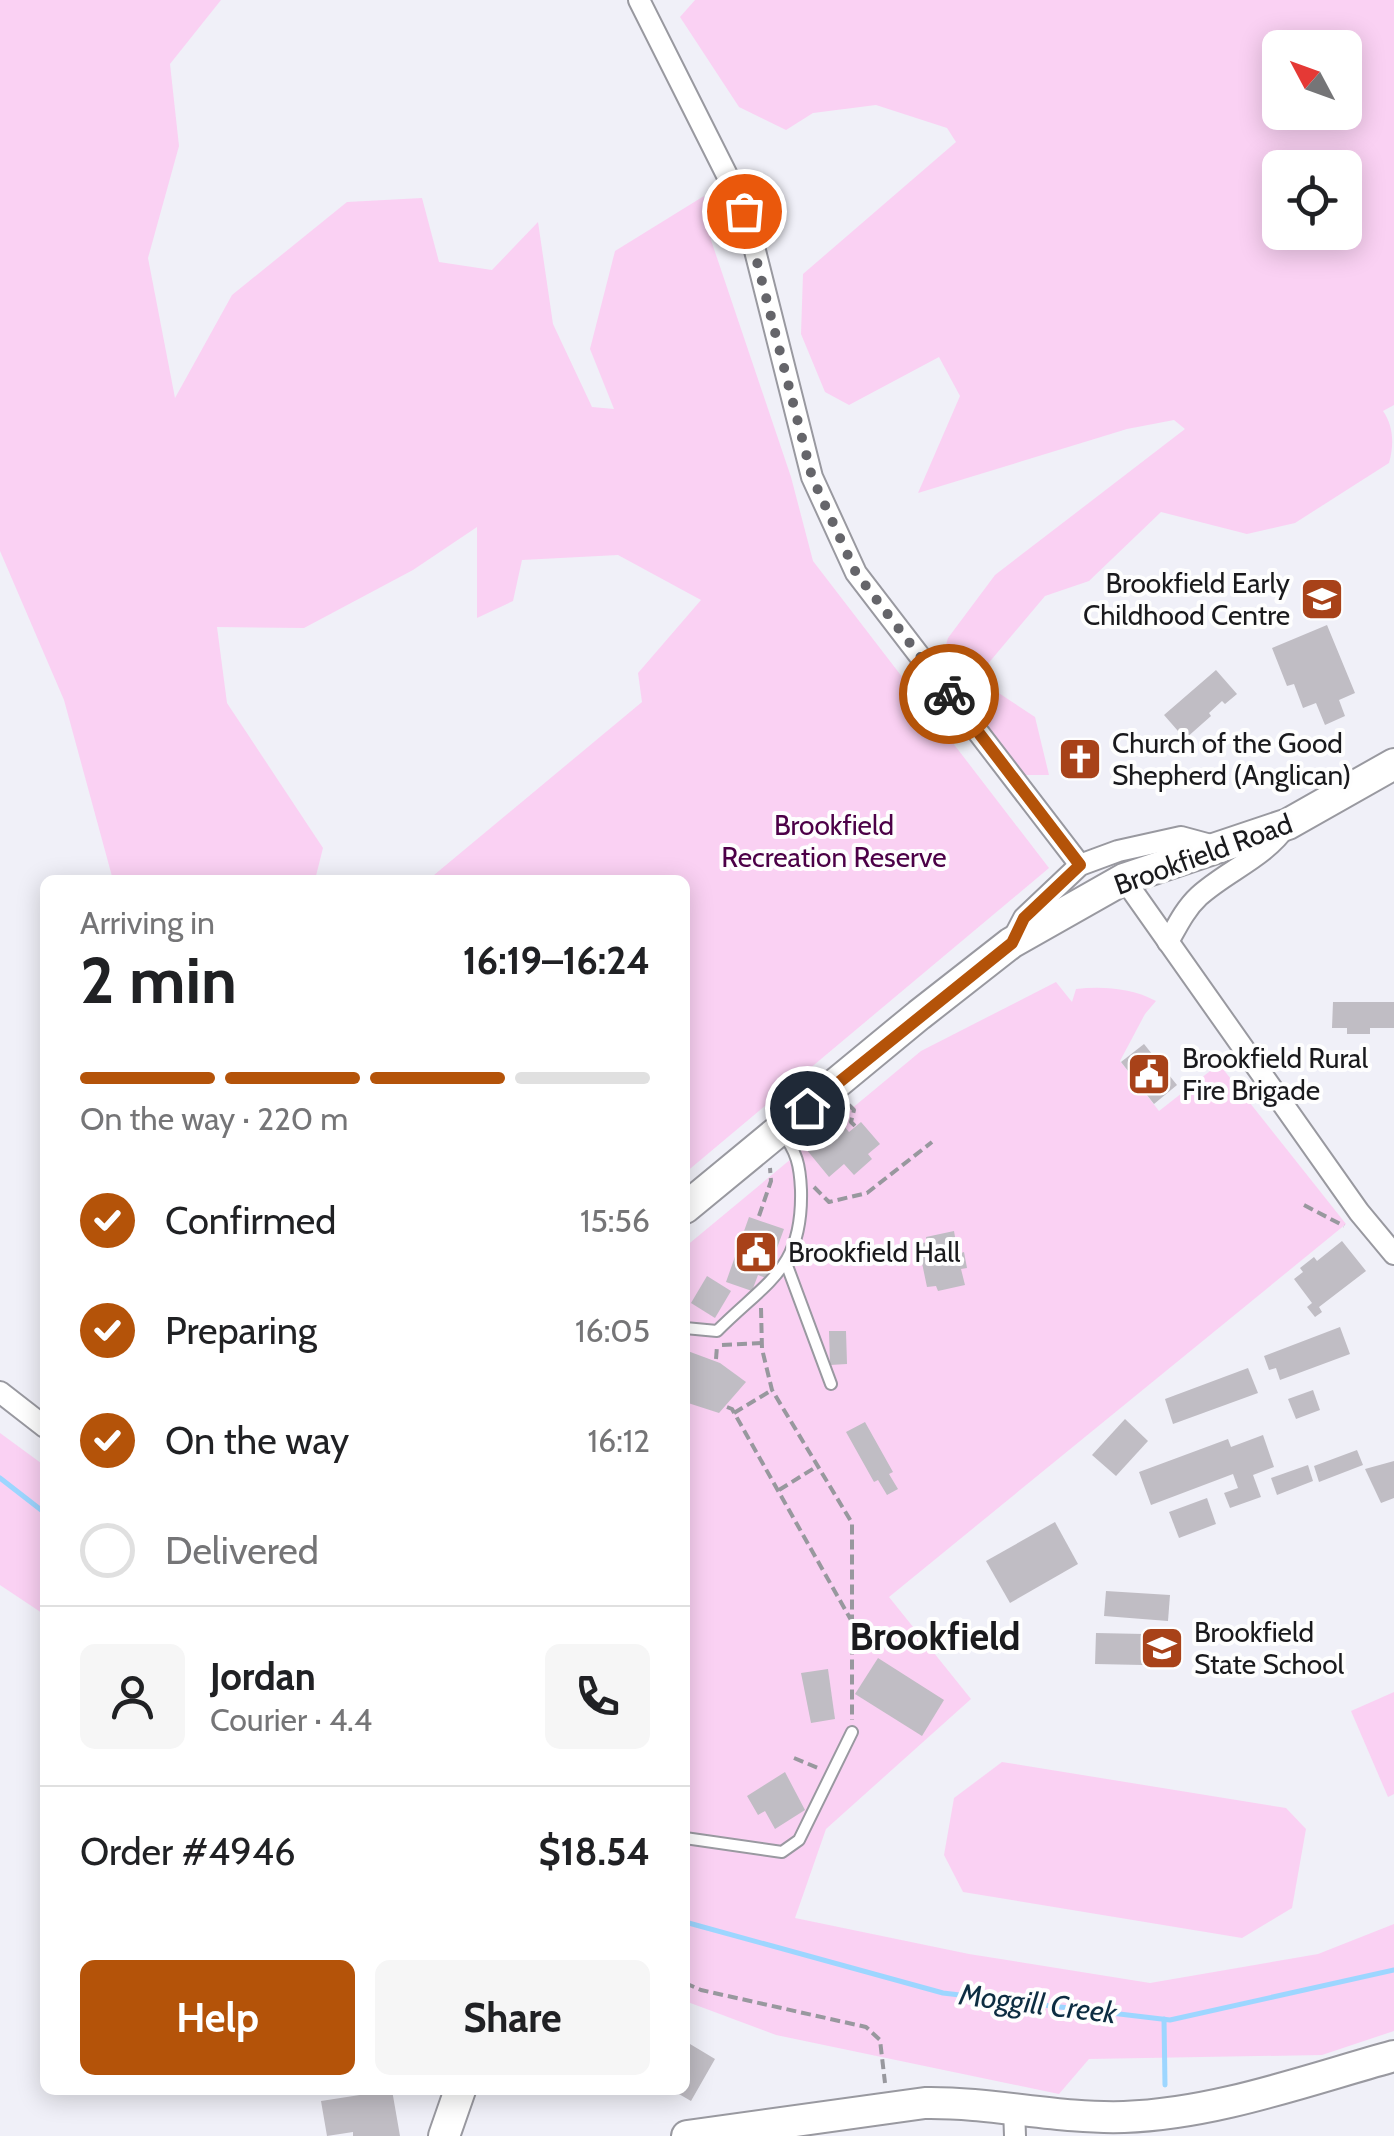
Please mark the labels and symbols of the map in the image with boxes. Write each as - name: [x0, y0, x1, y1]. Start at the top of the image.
- north arrow: [1262, 30, 1362, 130]
- pin: [702, 169, 787, 254]
- place label: Brookfield Early Childhood Centre: [1083, 566, 1290, 632]
- school or university icon: Brookfield Early Childhood Centre: [1299, 576, 1345, 622]
- courier: [899, 644, 999, 744]
- place label: Church of the Good Shepherd (Anglican): [1112, 726, 1351, 792]
- church icon: Church of the Good Shepherd (Anglican): [1057, 736, 1103, 782]
- street label: Brookfield Road: [1109, 806, 1297, 902]
- park label: Brookfield Recreation Reserve: [721, 808, 947, 874]
- place label: Brookfield Rural Fire Brigade: [1182, 1041, 1369, 1107]
- public building icon: Brookfield Rural Fire Brigade: [1126, 1051, 1172, 1097]
- pin: [765, 1066, 850, 1151]
- public building icon: Brookfield Hall: [733, 1229, 779, 1275]
- place label: Brookfield Hall: [788, 1235, 961, 1269]
- district label: Brookfield: [849, 1613, 1021, 1660]
- place label: Brookfield State School: [1194, 1615, 1345, 1681]
- school or university icon: Brookfield State School: [1139, 1625, 1185, 1671]
- water label: Moggill Creek: [956, 1975, 1120, 2032]

